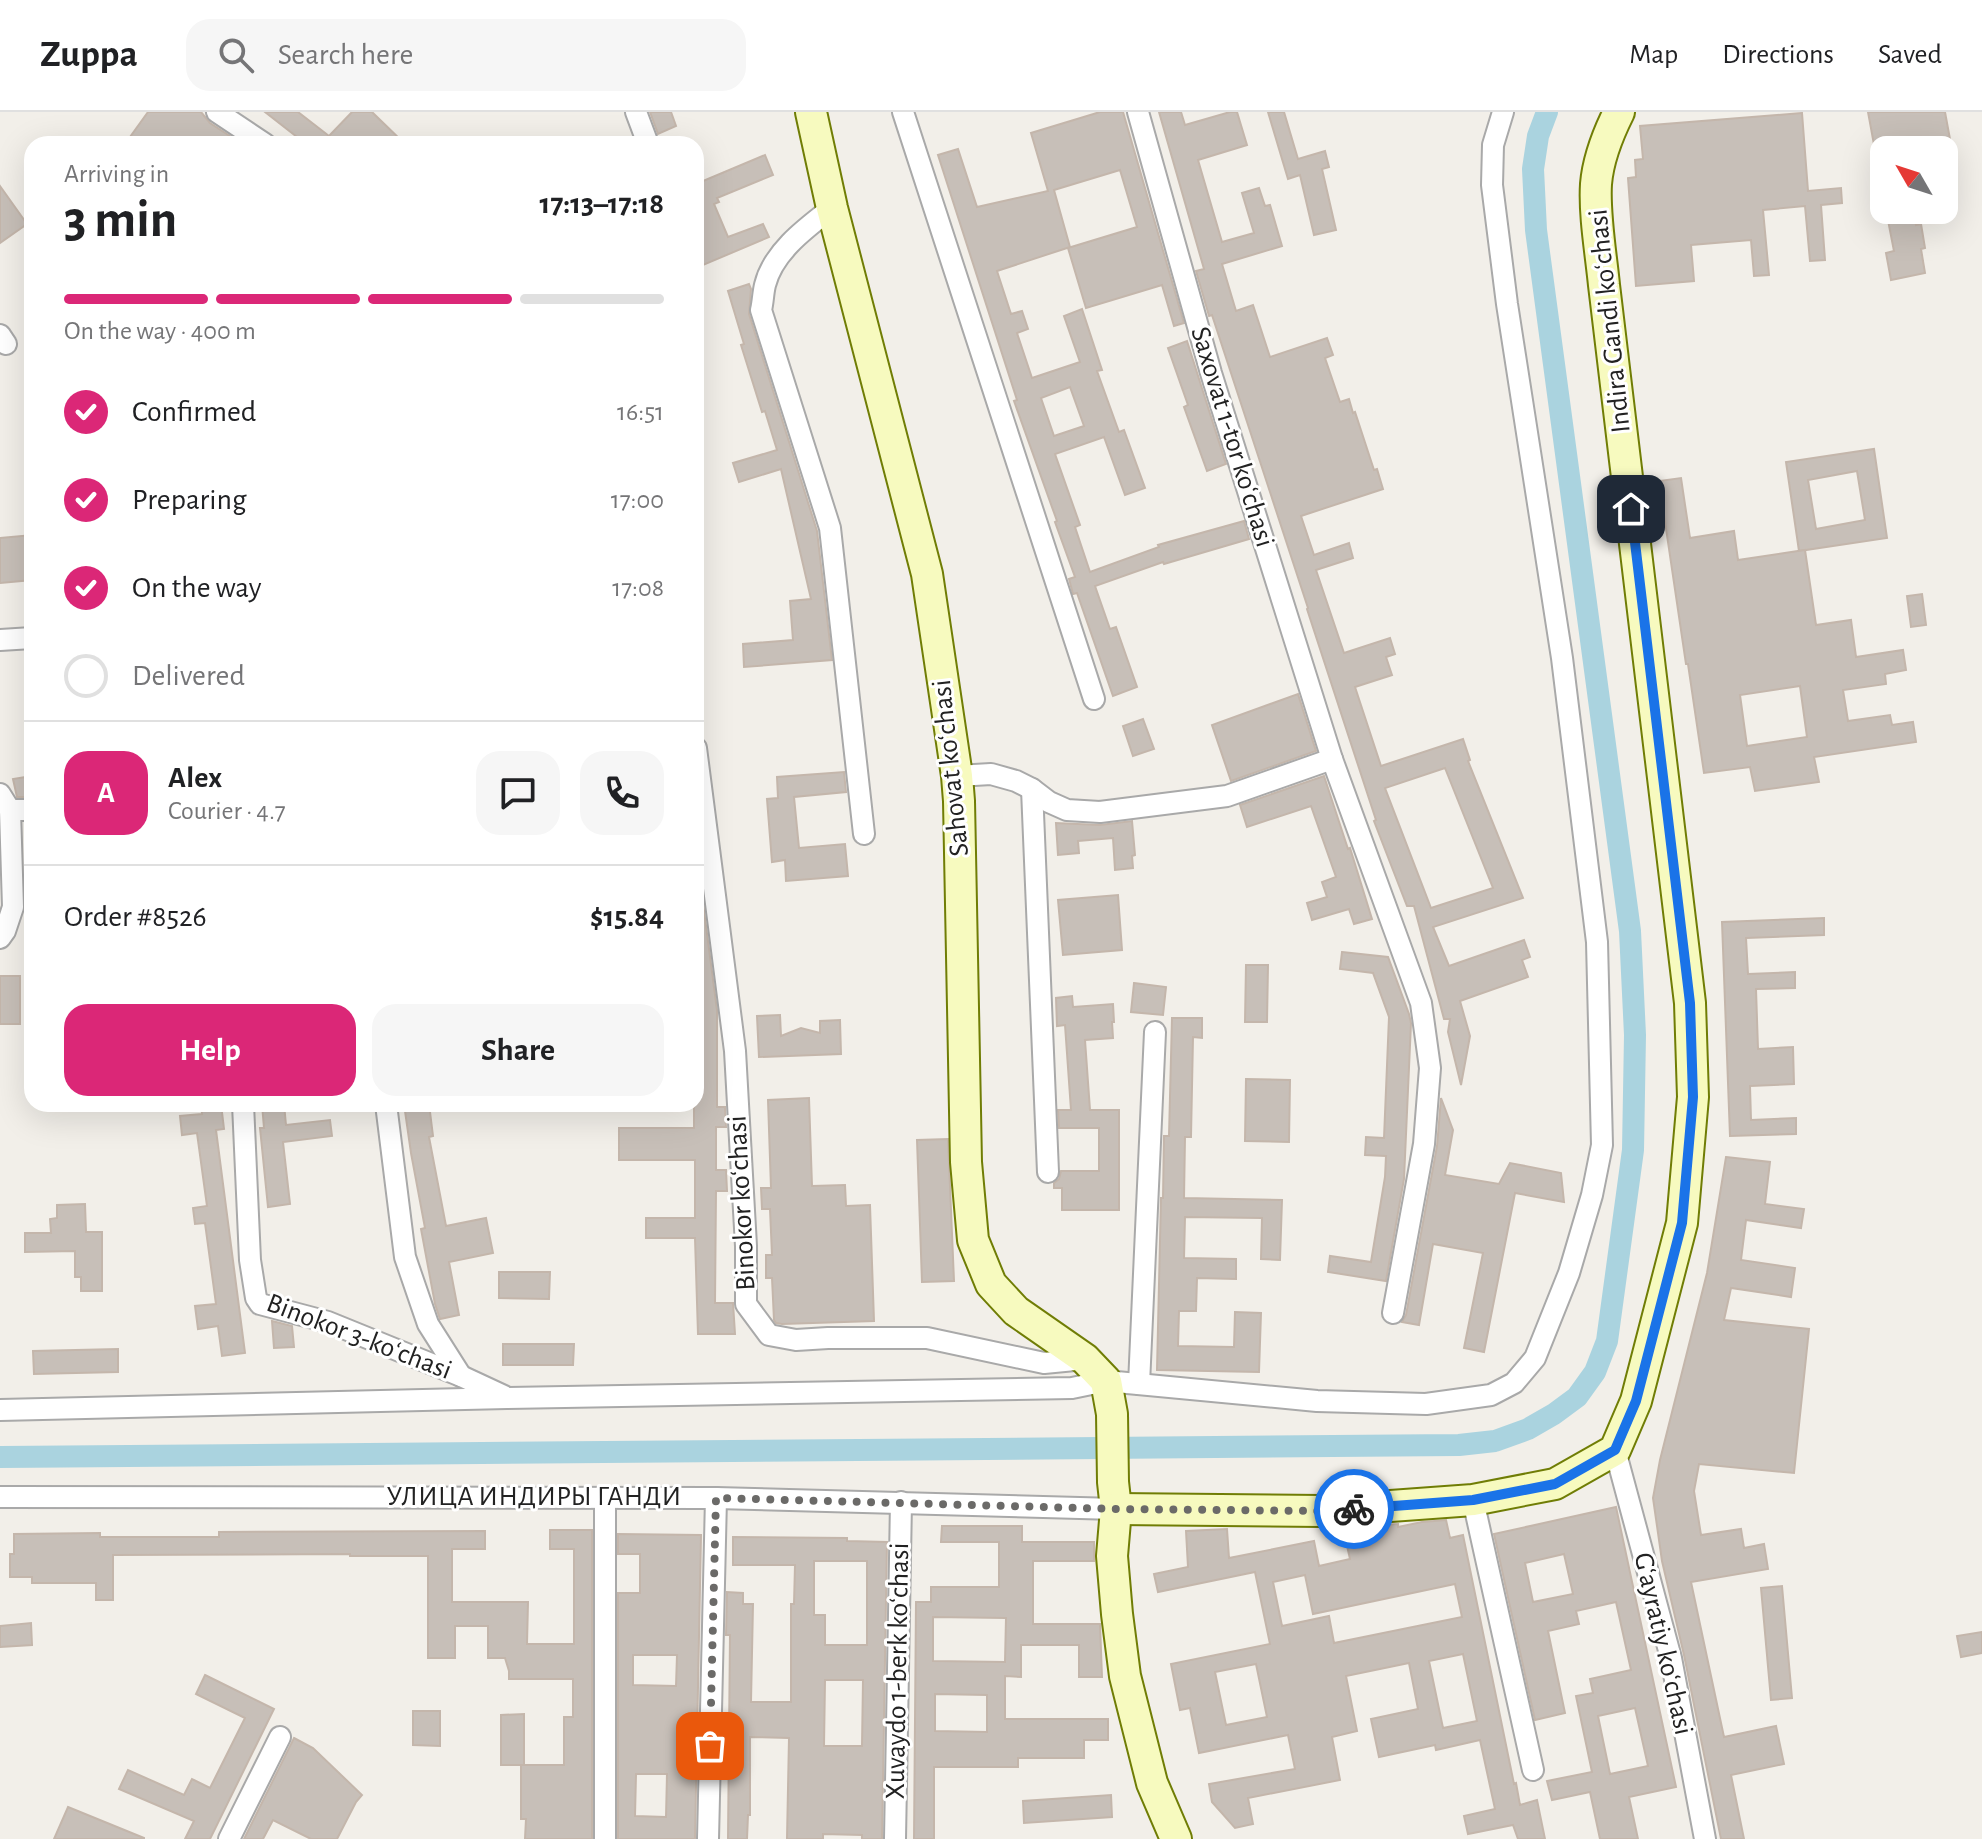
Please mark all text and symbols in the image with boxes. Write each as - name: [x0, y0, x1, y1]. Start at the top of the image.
- search box: [186, 19, 746, 91]
- icon: search: [214, 33, 258, 77]
- text: Zuppa: [40, 36, 138, 74]
- text: Search here: [278, 40, 413, 70]
- text: Map: [1629, 41, 1678, 69]
- text: Directions: [1722, 41, 1834, 69]
- text: Saved: [1878, 41, 1942, 69]
- north arrow: [1870, 136, 1958, 224]
- map controls: [1870, 136, 1958, 224]
- text: Arriving in: [64, 161, 169, 187]
- text: 17:13–17:18: [540, 189, 664, 219]
- text: 3 min: [64, 194, 177, 246]
- street label: Indira Gandi koʻchasi: [1584, 208, 1636, 434]
- text: On the way · 400 m: [64, 318, 256, 344]
- street label: Saxovat 1-tor koʻchasi: [1185, 324, 1279, 550]
- icon: check: [64, 390, 108, 434]
- text: Confirmed: [132, 397, 256, 427]
- text: 16:51: [617, 399, 664, 425]
- pin: [1597, 475, 1665, 543]
- icon: check: [64, 478, 108, 522]
- text: Preparing: [132, 485, 247, 515]
- text: 17:00: [611, 487, 664, 513]
- icon: home: [1609, 487, 1653, 531]
- icon: check: [64, 566, 108, 610]
- text: On the way: [132, 573, 261, 603]
- text: 17:08: [612, 575, 664, 601]
- text: Delivered: [132, 661, 245, 691]
- street label: Sahovat koʻchasi: [928, 678, 974, 858]
- button: chat: [476, 751, 560, 835]
- button: phone: [580, 751, 664, 835]
- text: Alex: [168, 763, 222, 793]
- text: A: [97, 778, 115, 808]
- text: Courier · 4.7: [168, 798, 286, 824]
- text: Order #8526: [64, 902, 207, 932]
- text: $15.84: [590, 902, 664, 932]
- button: Help: [64, 1004, 356, 1096]
- button: Share: [372, 1004, 664, 1096]
- street label: Binokor koʻchasi: [723, 1115, 761, 1291]
- street label: Binokor 3-koʻchasi: [263, 1289, 455, 1385]
- courier: [1314, 1469, 1394, 1549]
- street label: УЛИЦА ИНДИРЫ ГАНДИ: [387, 1483, 681, 1511]
- icon: bike: [1332, 1487, 1376, 1531]
- street label: Xuvaydo 1-berk koʻchasi: [882, 1542, 914, 1800]
- street label: Gʻayratiy koʻchasi: [1628, 1550, 1698, 1738]
- pin: [676, 1712, 744, 1780]
- icon: bag: [688, 1724, 732, 1768]

